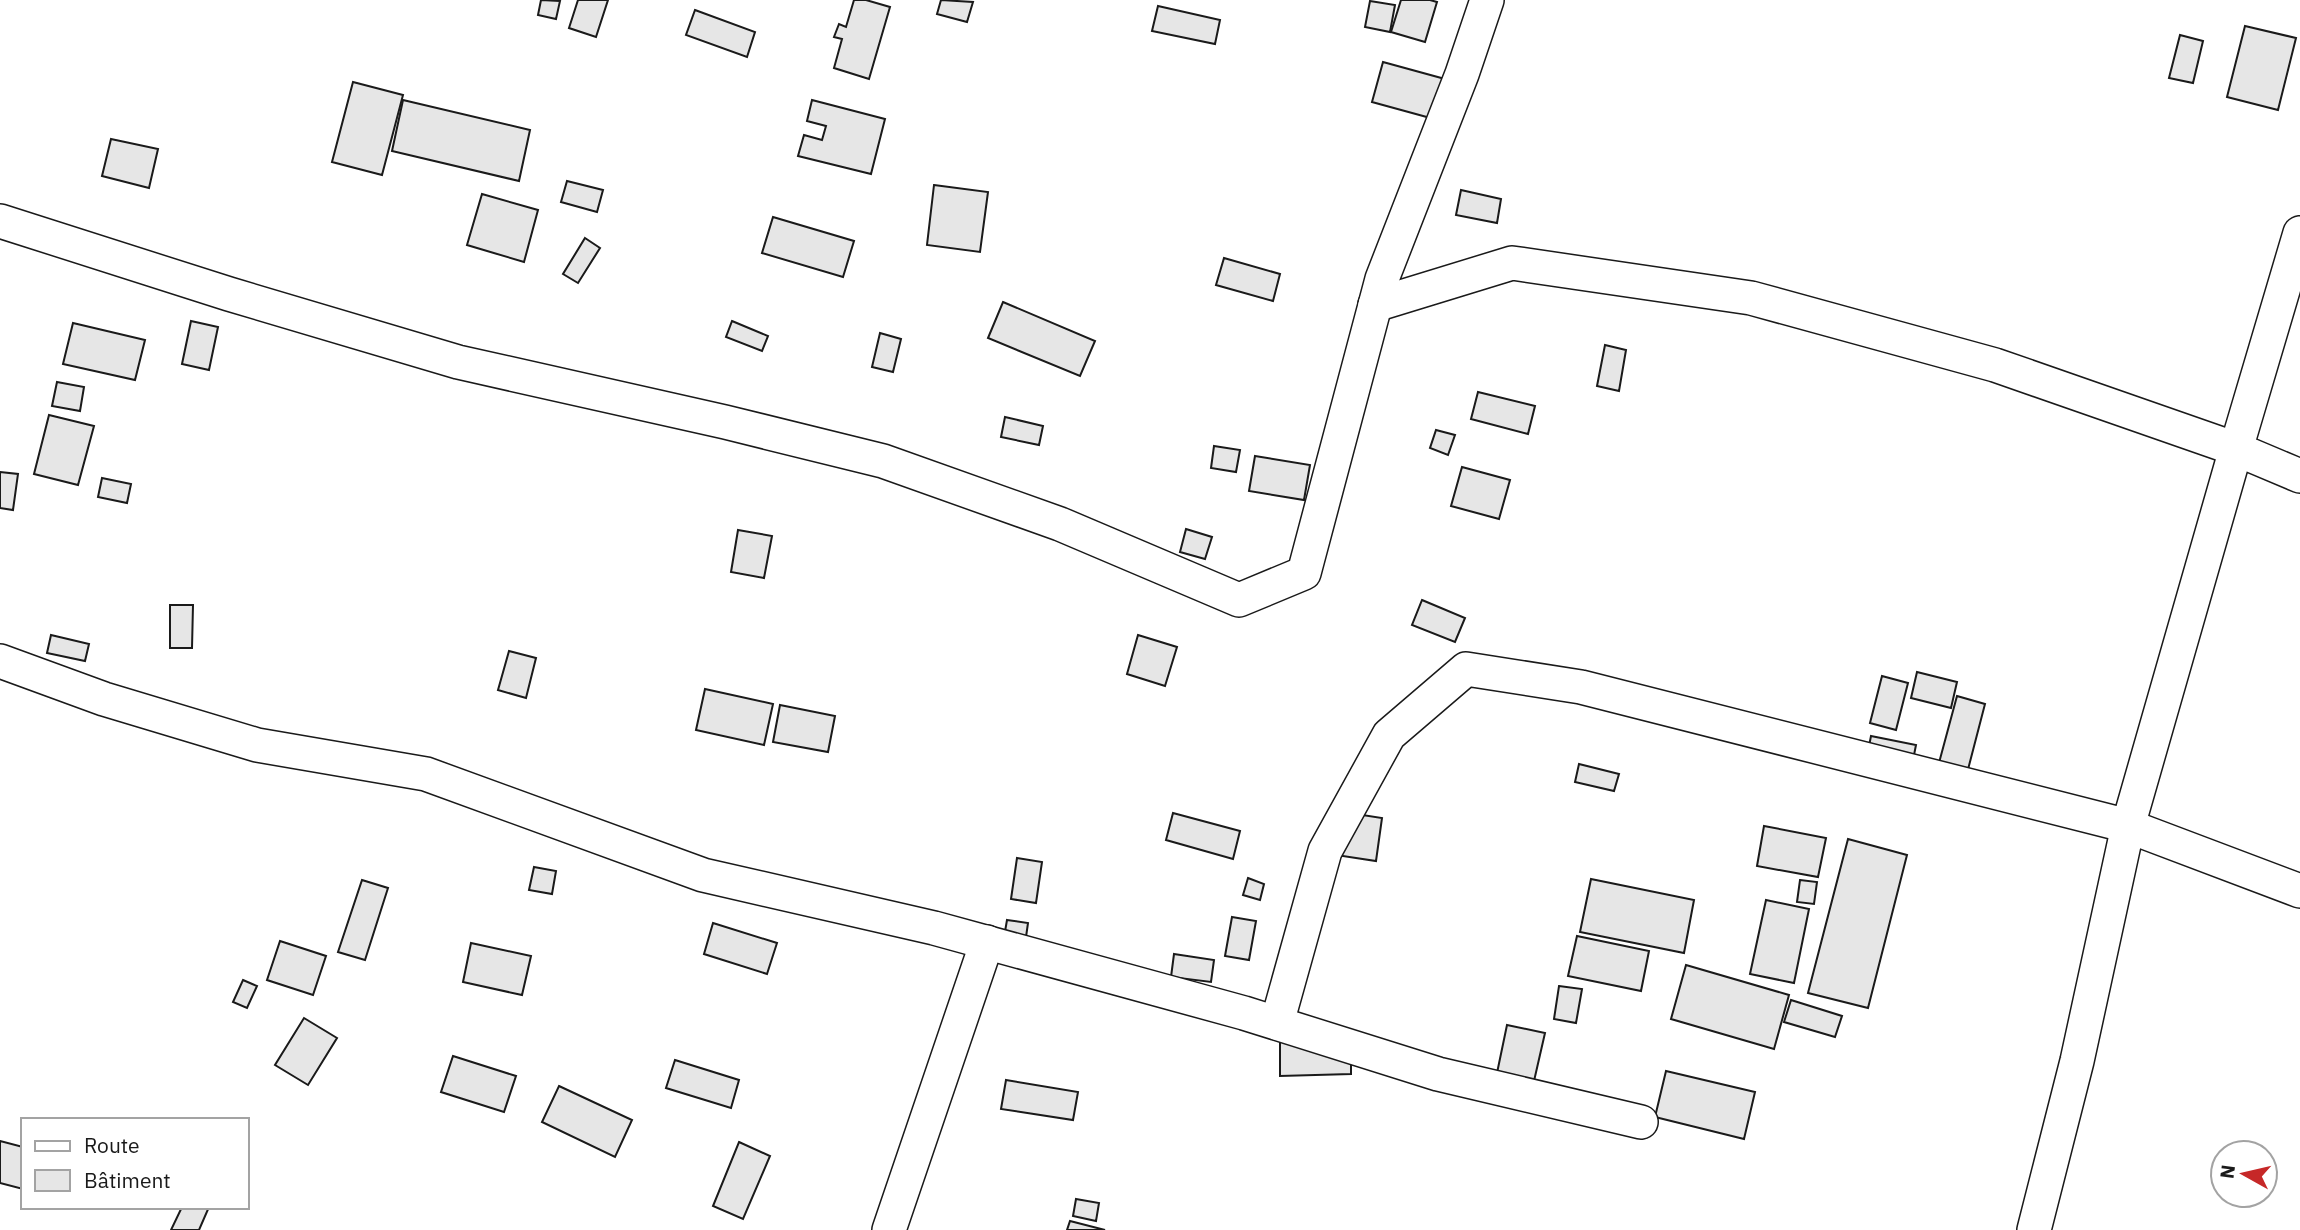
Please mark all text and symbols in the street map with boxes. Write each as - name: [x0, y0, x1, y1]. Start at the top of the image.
- legend: [21, 1118, 248, 1209]
- text: Route: [84, 1131, 140, 1159]
- north arrow: [2209, 1139, 2279, 1209]
- text: N: [2214, 1163, 2240, 1180]
- text: Bâtiment: [84, 1166, 171, 1194]

